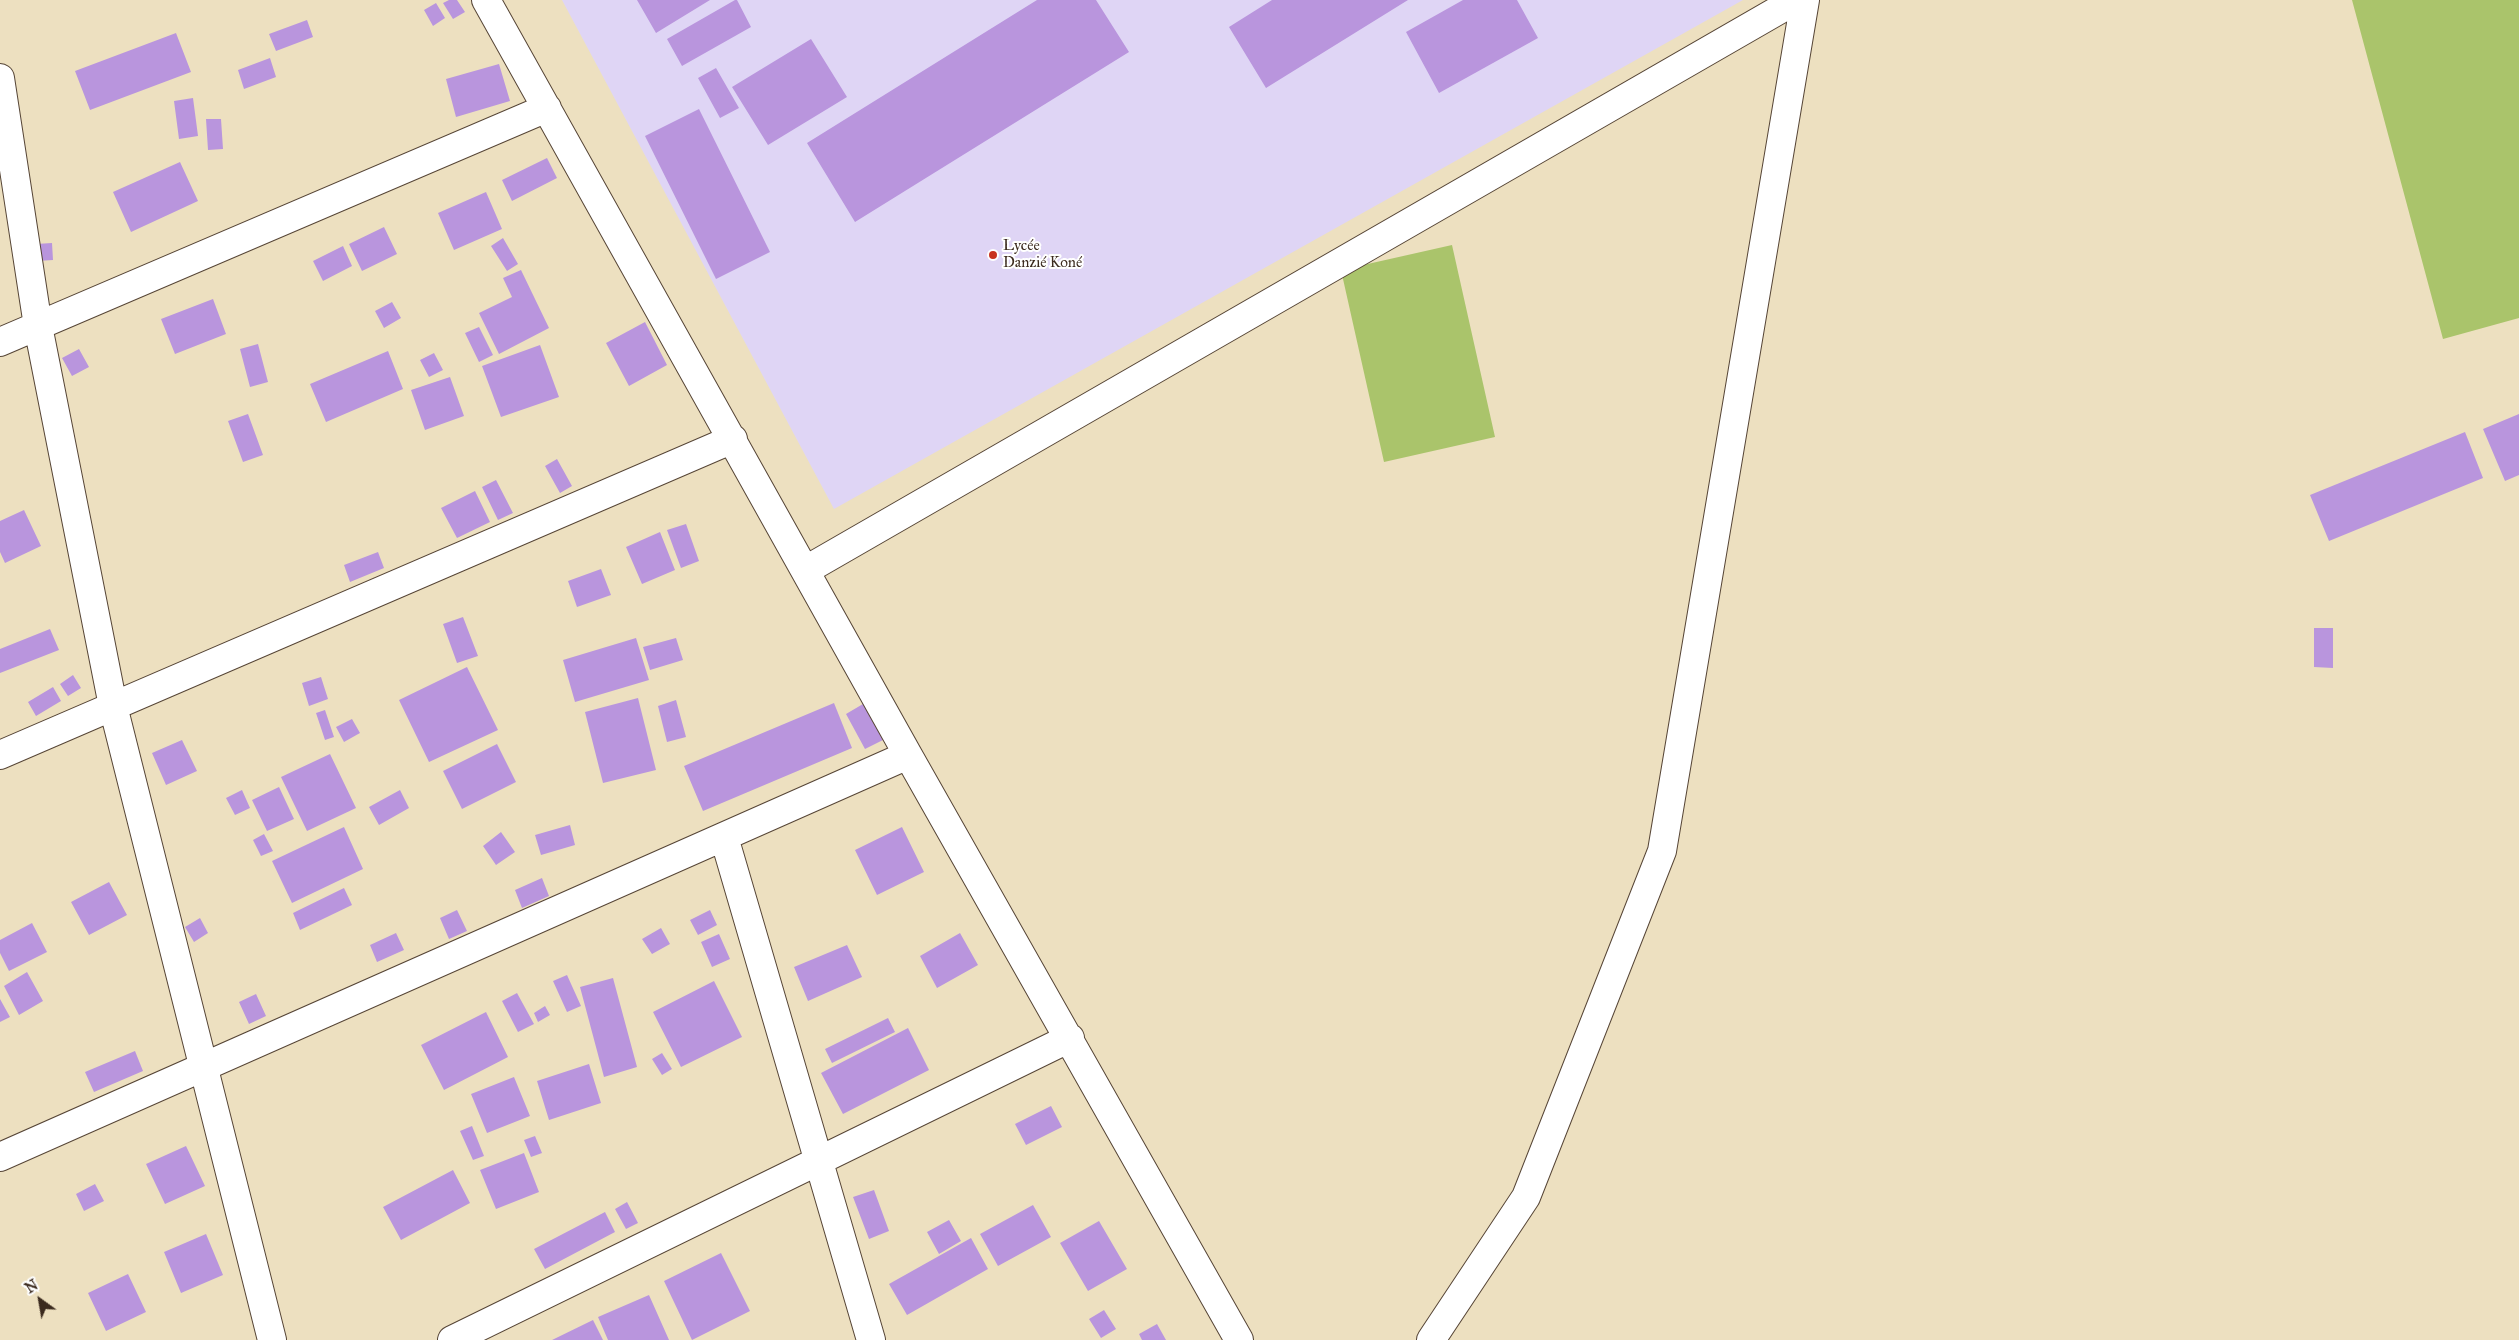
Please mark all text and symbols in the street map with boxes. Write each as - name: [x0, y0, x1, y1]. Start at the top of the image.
- place label: Lycée Danzié Koné: [1003, 237, 1082, 272]
- marker: Lycée Danzié Koné: [987, 249, 999, 261]
- north arrow: [15, 1275, 65, 1325]
- text: N: [22, 1277, 41, 1297]

